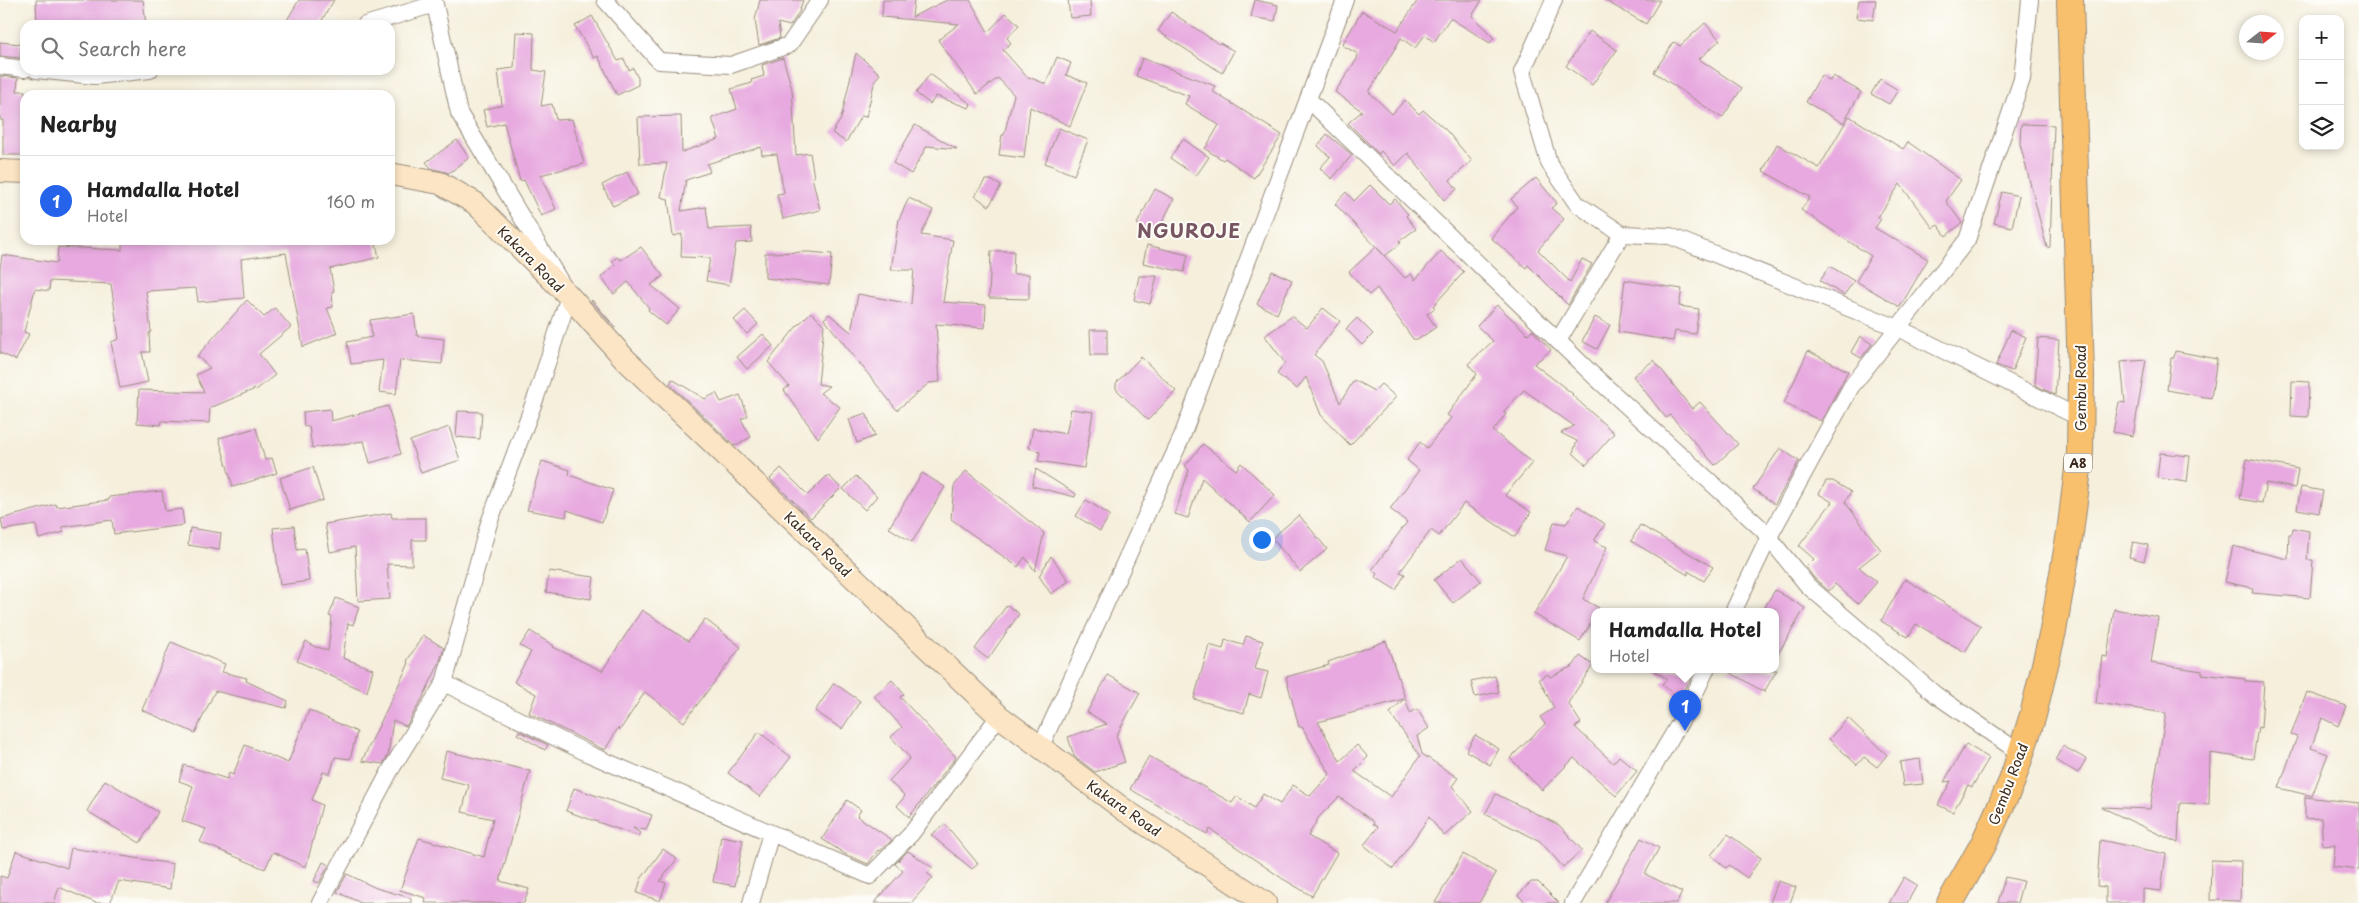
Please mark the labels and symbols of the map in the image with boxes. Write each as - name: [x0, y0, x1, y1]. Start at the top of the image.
- north arrow: [2239, 15, 2284, 60]
- district label: NGUROJE: [1137, 216, 1241, 244]
- street label: Kakara Road: [493, 221, 569, 297]
- street label: Gembu Road: [2070, 345, 2091, 431]
- road number: A8: [2064, 453, 2092, 472]
- street label: Kakara Road: [780, 506, 856, 582]
- your location: [1249, 527, 1275, 553]
- pin: 1: [1669, 690, 1701, 731]
- street label: Gembu Road: [1983, 740, 2033, 828]
- street label: Kakara Road: [1083, 775, 1165, 841]

